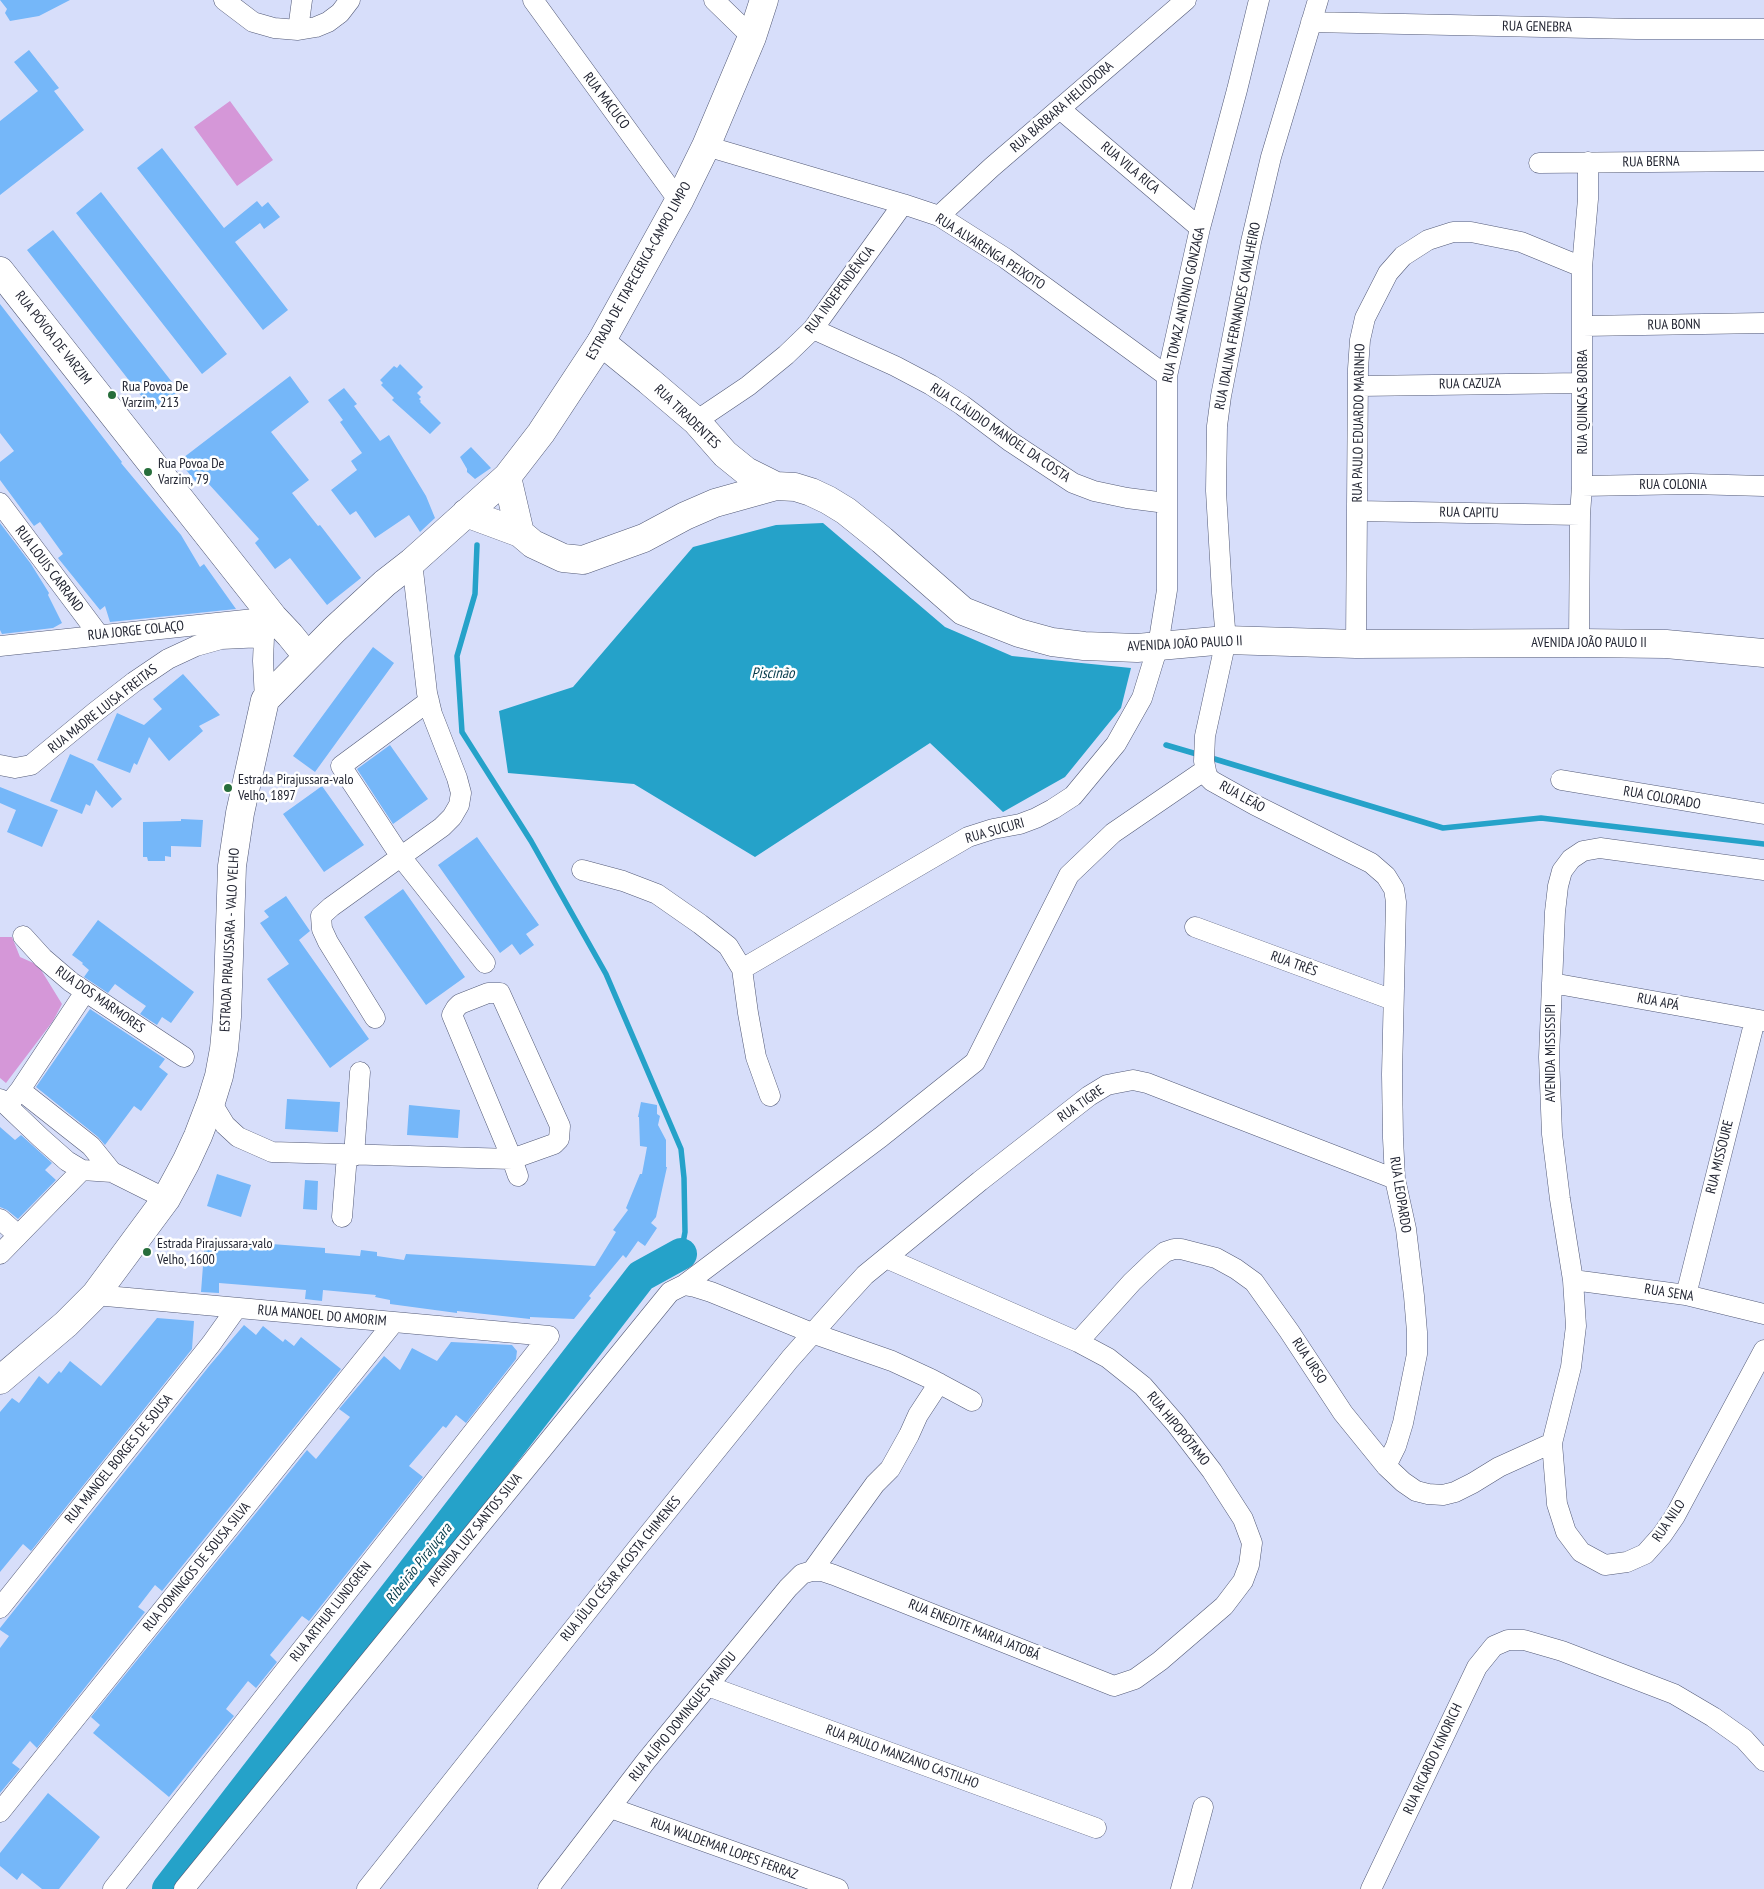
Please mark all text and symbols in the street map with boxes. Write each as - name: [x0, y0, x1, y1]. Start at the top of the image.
- street label: RUA GENEBRA: [1502, 18, 1572, 36]
- street label: RUA BÁRBARA HELIODORA: [1007, 58, 1117, 156]
- street label: RUA MACUCO: [579, 69, 633, 133]
- street label: RUA VILA RICA: [1097, 139, 1163, 197]
- street label: RUA BERNA: [1622, 153, 1680, 171]
- street label: ESTRADA DE ITAPECERICA-CAMPO LIMPO: [583, 179, 695, 363]
- street label: RUA ALVARENGA PEIXOTO: [932, 210, 1048, 294]
- street label: RUA IDALINA FERNANDES CAVALHEIRO: [1212, 221, 1264, 411]
- street label: RUA TOMAZ ANTÔNIO GONZAGA: [1159, 226, 1209, 384]
- street label: RUA INDEPENDÊNCIA: [802, 243, 878, 337]
- street label: RUA PÓVOA DE VARZIM: [11, 288, 95, 388]
- street label: RUA BONN: [1647, 316, 1701, 334]
- street label: RUA PAULO EDUARDO MARINHO: [1349, 343, 1369, 503]
- street label: RUA QUINCAS BORBA: [1575, 349, 1591, 455]
- street label: RUA CAZUZA: [1439, 375, 1501, 393]
- place label: Rua Povoa De Varzim, 213: [122, 379, 188, 412]
- street label: RUA CLÁUDIO MANOEL DA COSTA: [927, 380, 1073, 486]
- street label: RUA TIRADENTES: [650, 381, 724, 453]
- marker: Rua Povoa De Varzim, 213: [106, 389, 118, 401]
- place label: Rua Povoa De Varzim, 79: [158, 456, 224, 488]
- marker: Rua Povoa De Varzim, 79: [142, 466, 154, 478]
- street label: RUA COLONIA: [1639, 477, 1707, 493]
- street label: RUA CAPITU: [1439, 504, 1499, 522]
- street label: RUA LOUIS CARRAND: [11, 523, 87, 615]
- street label: RUA JORGE COLAÇO: [87, 618, 185, 644]
- street label: AVENIDA JOÃO PAULO II: [1127, 633, 1243, 655]
- street label: AVENIDA JOÃO PAULO II: [1531, 635, 1647, 651]
- street label: RUA MADRE LUISA FREITAS: [45, 661, 161, 757]
- water label: Piscinão: [752, 665, 794, 683]
- place label: Estrada Pirajussara-valo Velho, 1897: [238, 772, 353, 804]
- street label: RUA LEÃO: [1216, 778, 1268, 816]
- marker: Estrada Pirajussara-valo Velho, 1897: [222, 782, 234, 794]
- street label: RUA COLORADO: [1622, 783, 1702, 813]
- street label: RUA SUCURI: [964, 815, 1026, 847]
- street label: ESTRADA PIRAJUSSARA - VALO VELHO: [217, 847, 243, 1033]
- street label: RUA TRÊS: [1268, 948, 1320, 980]
- street label: RUA DOS MARMORES: [52, 963, 148, 1037]
- street label: RUA APÁ: [1636, 990, 1680, 1014]
- street label: AVENIDA MISSISSIPI: [1543, 1004, 1559, 1102]
- street label: RUA TIGRE: [1055, 1082, 1107, 1126]
- street label: RUA MISSOURE: [1703, 1118, 1737, 1196]
- street label: RUA LEOPARDO: [1386, 1156, 1414, 1234]
- place label: Estrada Pirajussara-valo Velho, 1600: [157, 1236, 272, 1268]
- marker: Estrada Pirajussara-valo Velho, 1600: [141, 1246, 153, 1258]
- street label: RUA SENA: [1643, 1281, 1695, 1305]
- street label: RUA MANOEL DO AMORIM: [257, 1302, 387, 1330]
- street label: RUA URSO: [1288, 1335, 1330, 1387]
- street label: RUA HIPOPÓTAMO: [1143, 1389, 1213, 1469]
- street label: RUA MANOEL BORGES DE SOUSA: [62, 1391, 176, 1527]
- street label: AVENIDA LUIZ SANTOS SILVA: [424, 1470, 526, 1590]
- street label: RUA JÚLIO CÉSAR ACOSTA CHIMENES: [557, 1493, 685, 1645]
- street label: RUA NILO: [1649, 1497, 1689, 1545]
- street label: RUA DOMINGOS DE SOUSA SILVA: [140, 1499, 254, 1635]
- water label: Ribeirão Pirajuçara: [382, 1520, 456, 1608]
- street label: RUA ARTHUR LUNDGREN: [287, 1559, 375, 1665]
- street label: RUA ENEDITE MARIA JATOBÁ: [906, 1596, 1042, 1664]
- street label: RUA ALÍPIO DOMINGUES MANDU: [626, 1649, 740, 1785]
- street label: RUA RICARDO KINORICH: [1400, 1701, 1466, 1817]
- street label: RUA PAULO MANZANO CASTILHO: [823, 1721, 981, 1793]
- street label: RUA WALDEMAR LOPES FERRAZ: [648, 1815, 800, 1883]

